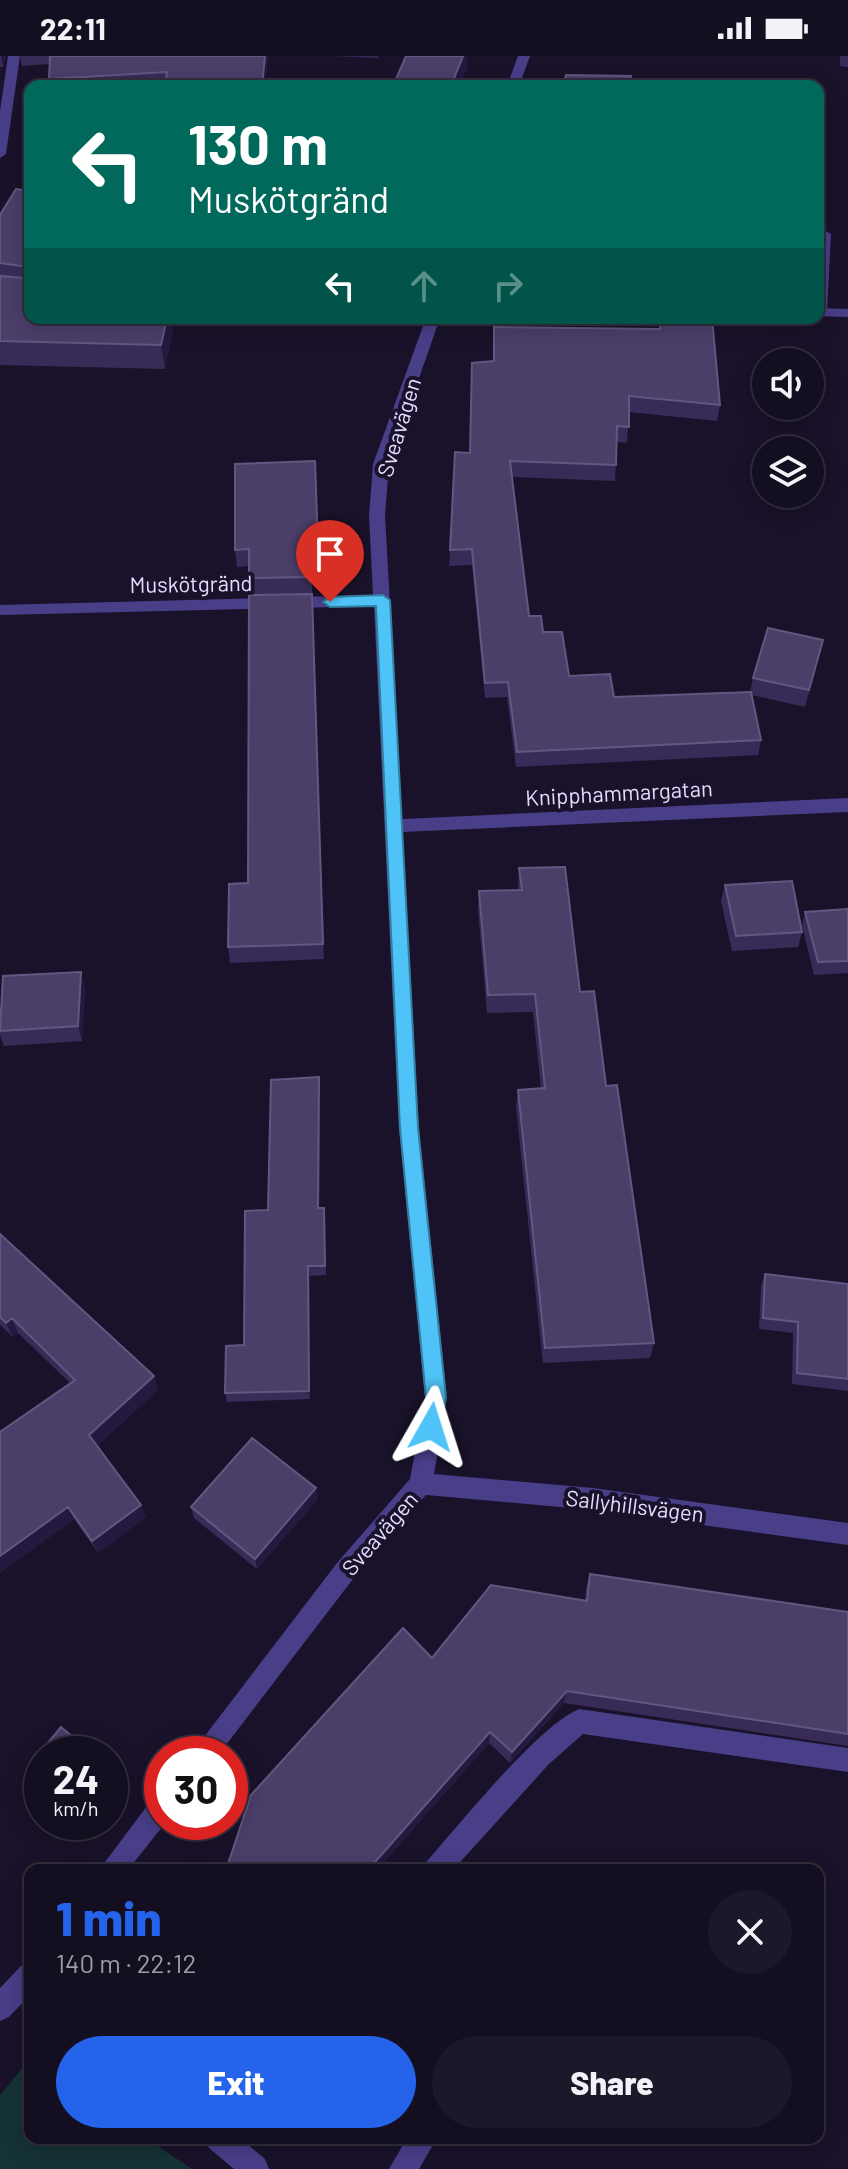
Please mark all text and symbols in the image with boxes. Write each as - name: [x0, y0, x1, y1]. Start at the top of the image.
- text: 22:11: [40, 10, 106, 46]
- text: 130 m: [188, 109, 328, 176]
- icon: left: [56, 112, 160, 216]
- text: Muskötgränd: [188, 177, 389, 220]
- icon: left: [318, 264, 362, 308]
- icon: ahead: [402, 264, 446, 308]
- icon: right: [486, 264, 530, 308]
- map controls: [752, 348, 824, 508]
- button: sound: [752, 348, 824, 420]
- street label: Sveavägen: [371, 374, 425, 480]
- button: layers: [752, 436, 824, 508]
- pin: [296, 520, 364, 602]
- icon: arrive: [308, 532, 352, 576]
- street label: Muskötgränd: [129, 569, 253, 597]
- street label: Knipphammargatan: [525, 774, 713, 810]
- position arrow: [389, 1385, 473, 1469]
- street label: Sallyhillsvägen: [565, 1484, 705, 1526]
- street label: Sveavägen: [336, 1486, 422, 1580]
- speed limit sign: 30: [144, 1736, 248, 1840]
- text: 24: [53, 1754, 99, 1802]
- text: km/h: [53, 1796, 99, 1820]
- text: 1 min: [56, 1888, 162, 1946]
- button: close: [708, 1890, 792, 1974]
- text: 140 m · 22:12: [56, 1947, 196, 1978]
- button: Exit: [56, 2036, 416, 2128]
- button: Share: [432, 2036, 792, 2128]

